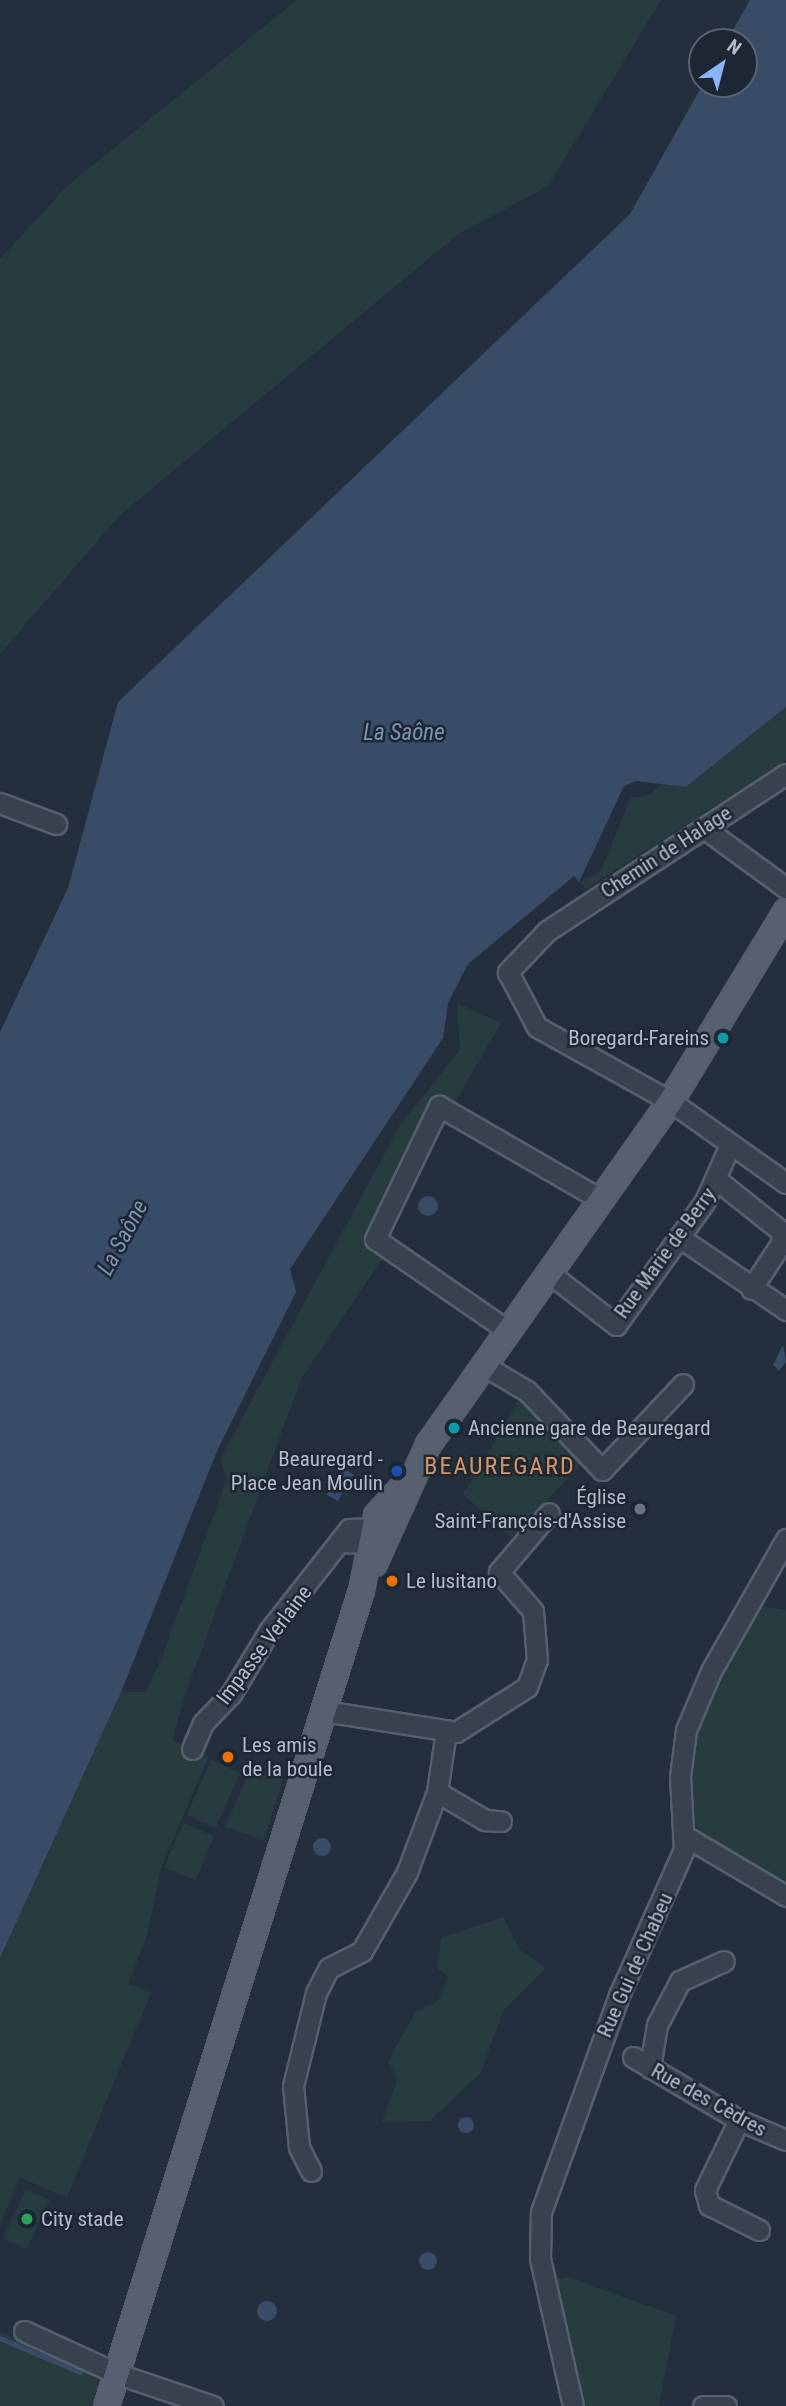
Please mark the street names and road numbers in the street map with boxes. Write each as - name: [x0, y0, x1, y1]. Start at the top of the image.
- street label: Chemin de Halage: [596, 800, 736, 904]
- street label: Rue Marie de Berry: [609, 1183, 721, 1323]
- street label: Impasse Verlaine: [211, 1580, 317, 1710]
- street label: Rue Gui de Chabeu: [592, 1889, 678, 2041]
- street label: Rue des Cèdres: [647, 2058, 771, 2142]

